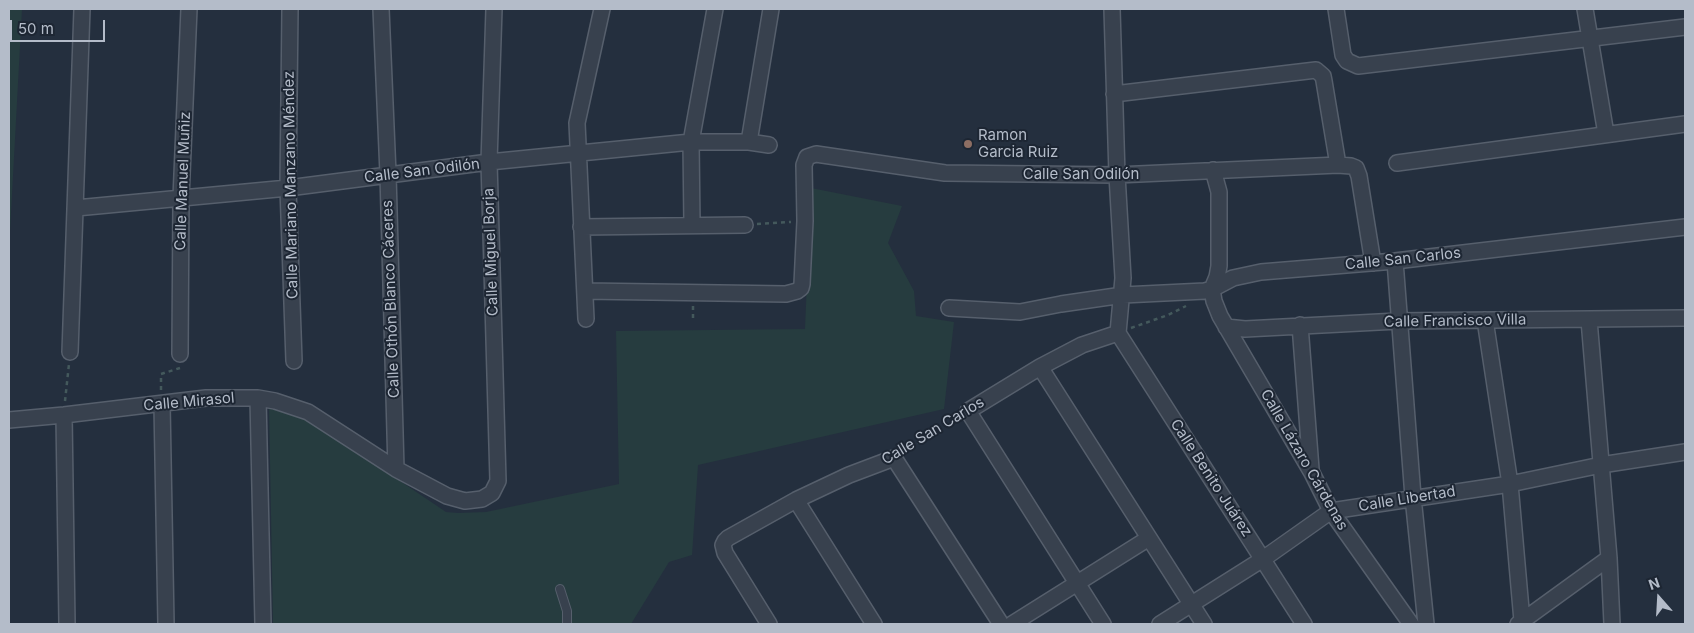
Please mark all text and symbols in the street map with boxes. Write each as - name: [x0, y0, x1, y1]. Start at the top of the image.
- scale bar: [12, 10, 108, 42]
- text: 50 m: [18, 19, 54, 38]
- street label: Calle Mariano Manzano Méndez: [280, 71, 302, 299]
- street label: Calle Manuel Muñiz: [172, 111, 194, 251]
- place label: Ramon Garcia Ruiz: [978, 126, 1058, 161]
- marker: Ramon Garcia Ruiz: [962, 138, 974, 150]
- street label: Calle San Odilón: [363, 155, 481, 187]
- street label: Calle San Odilón: [1023, 165, 1139, 183]
- street label: Calle Miguel Borja: [480, 188, 502, 316]
- street label: Calle Othón Blanco Cáceres: [379, 200, 403, 398]
- street label: Calle San Carlos: [1344, 244, 1462, 274]
- street label: Calle Francisco Villa: [1384, 311, 1526, 331]
- street label: Calle Lázaro Cárdenas: [1256, 386, 1352, 534]
- street label: Calle Mirasol: [143, 389, 235, 415]
- street label: Calle San Carlos: [878, 393, 988, 469]
- street label: Calle Benito Juárez: [1166, 416, 1256, 540]
- street label: Calle Libertad: [1357, 482, 1457, 516]
- north arrow: [1634, 573, 1684, 623]
- text: N: [1646, 574, 1662, 593]

